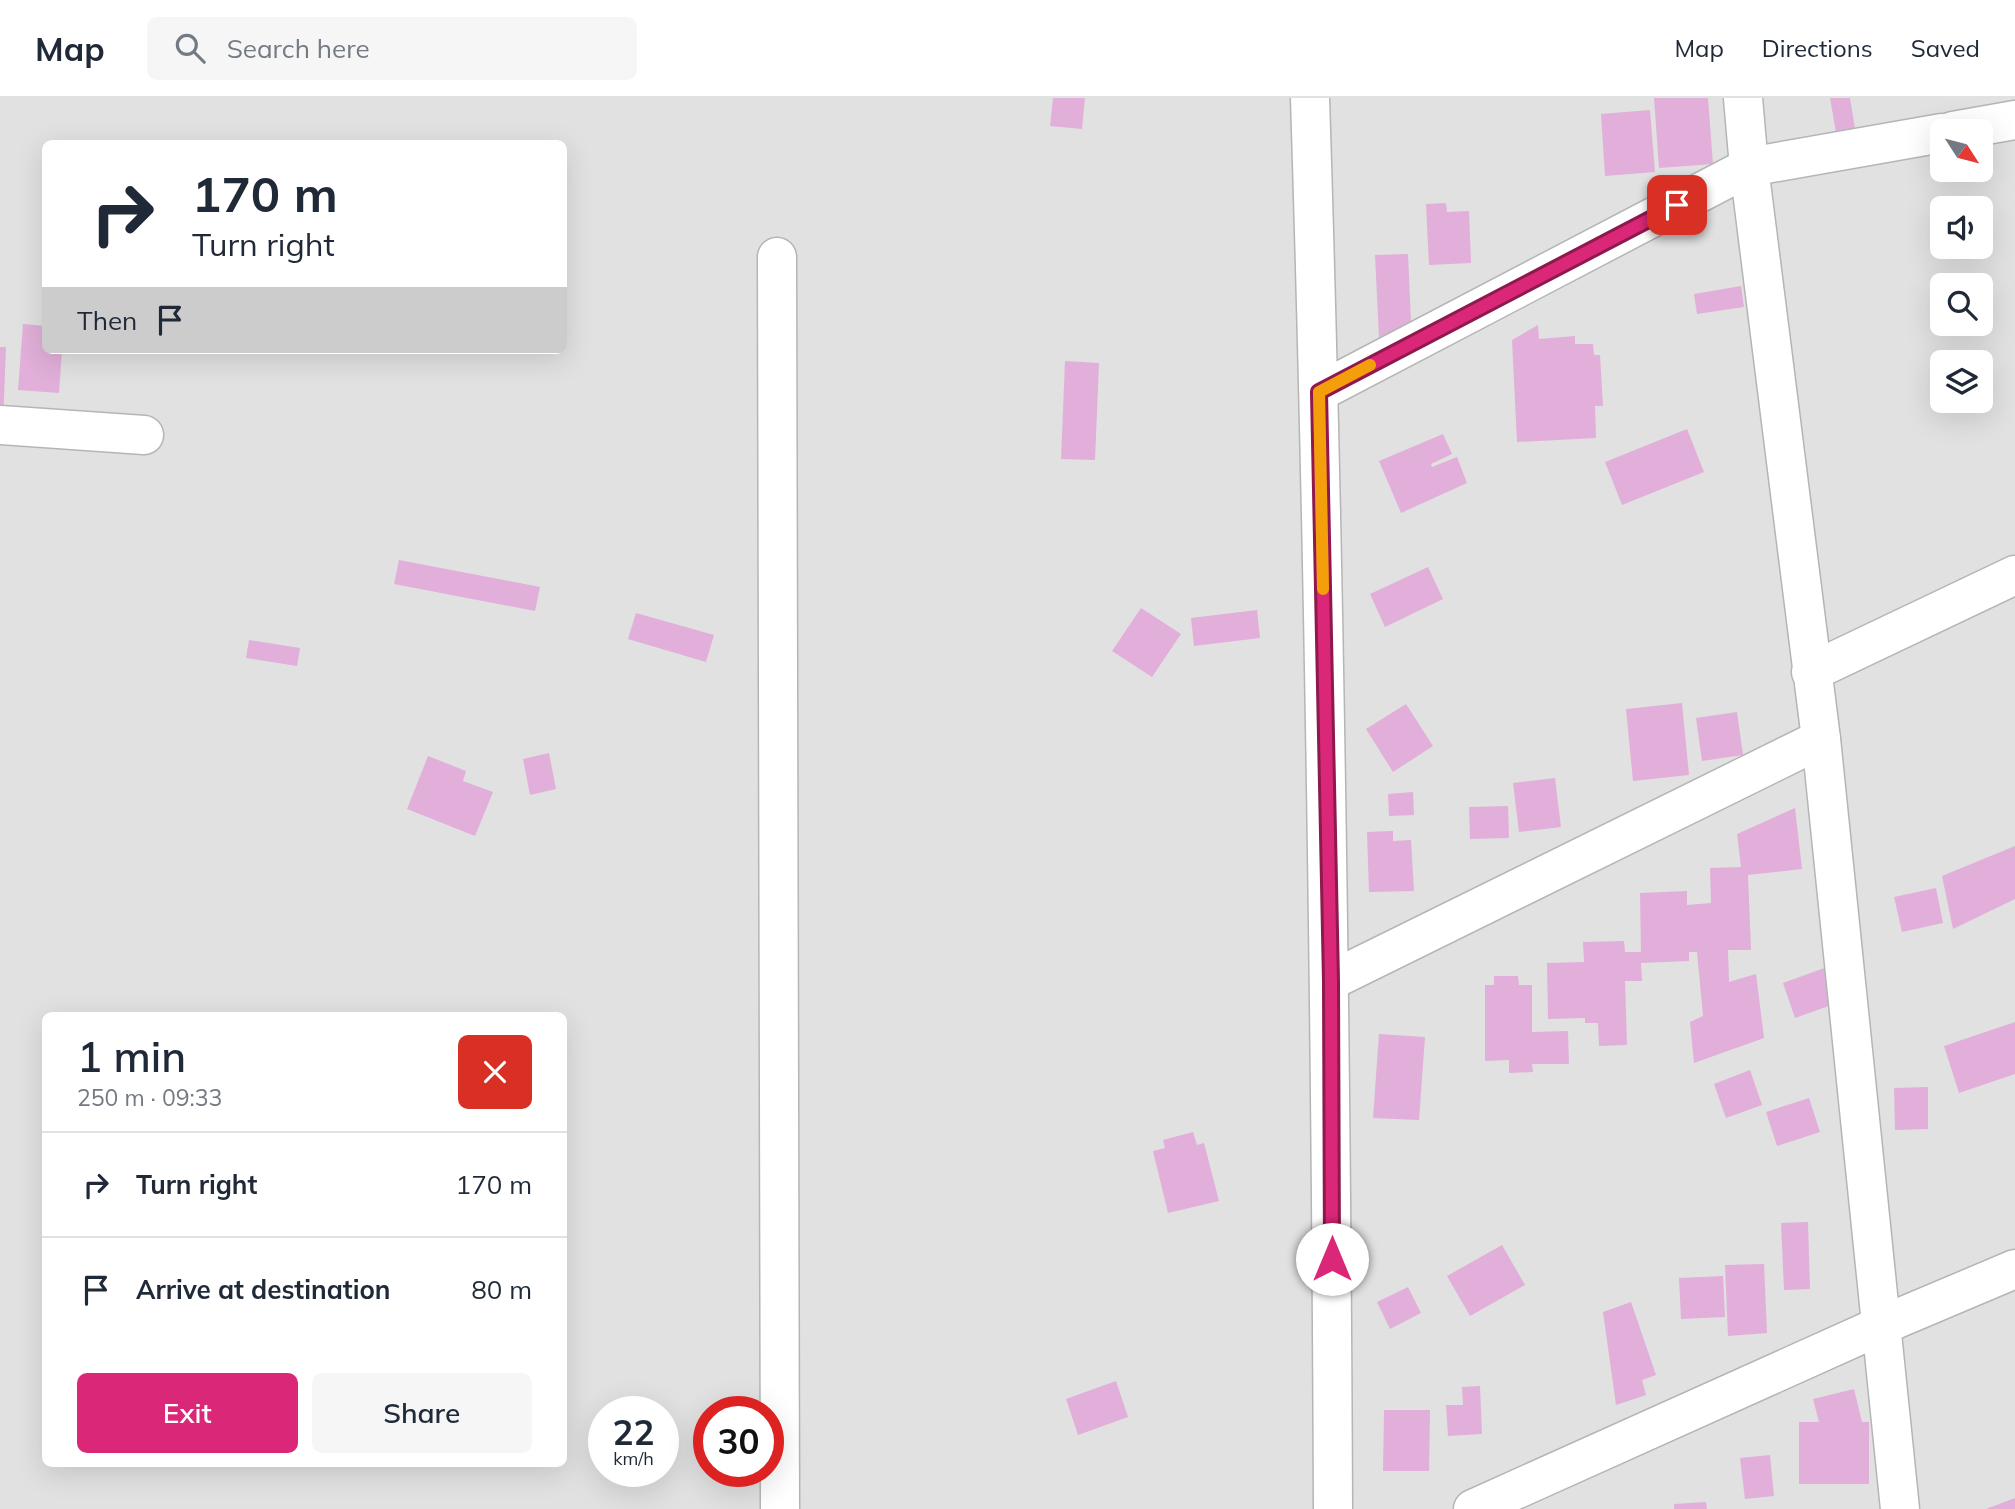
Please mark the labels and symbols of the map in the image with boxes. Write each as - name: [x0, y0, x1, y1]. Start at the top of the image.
- north arrow: [1930, 119, 1993, 182]
- pin: [1647, 175, 1707, 235]
- position arrow: [1295, 1222, 1369, 1296]
- speed limit sign: 30: [693, 1396, 784, 1487]

